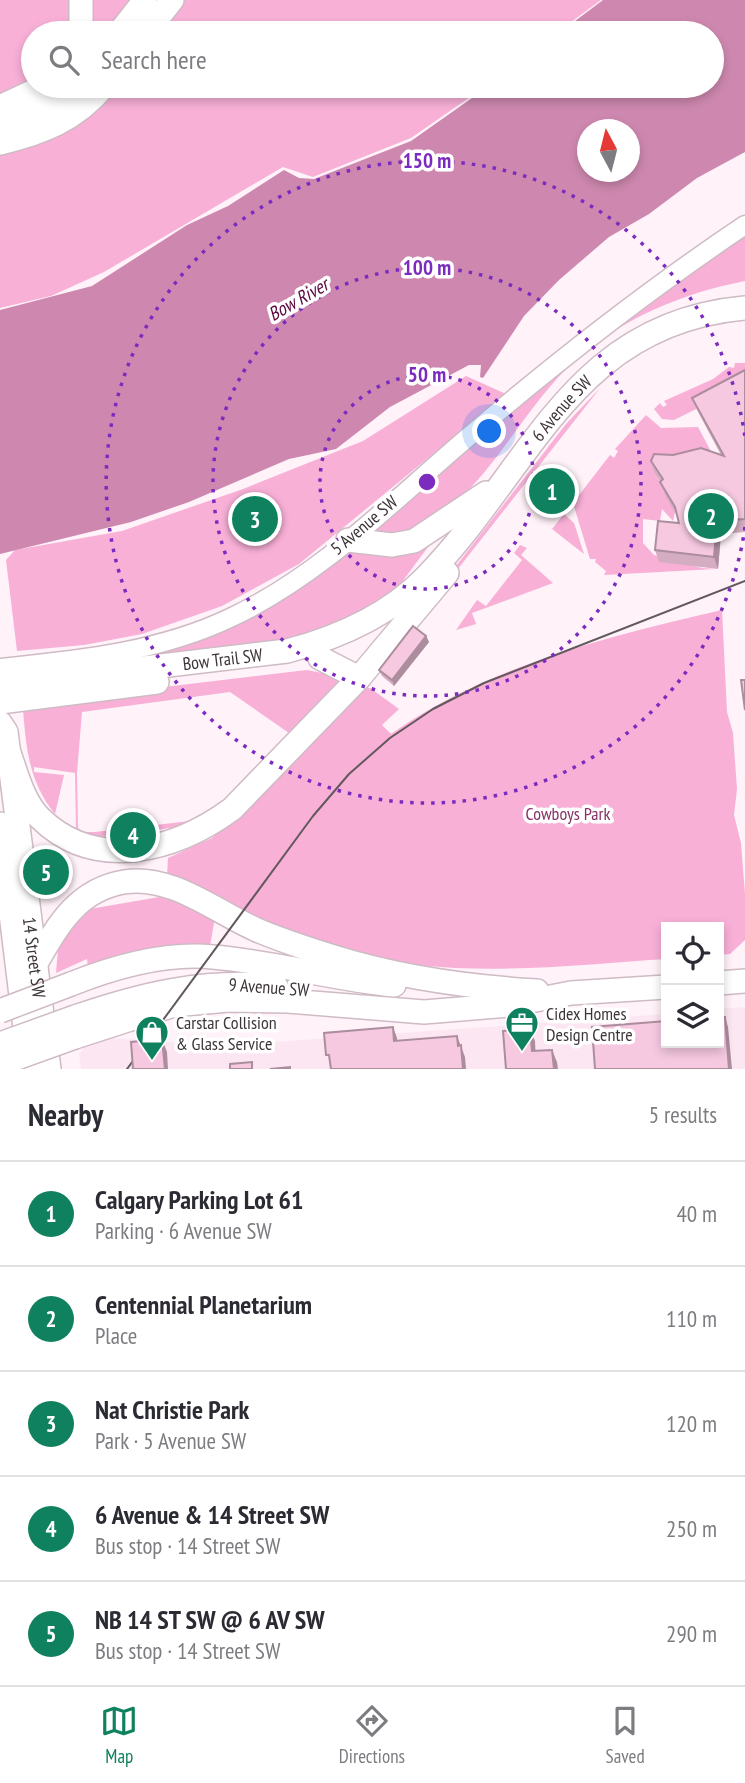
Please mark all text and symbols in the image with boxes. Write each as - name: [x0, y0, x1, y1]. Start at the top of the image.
- search box: [21, 21, 724, 98]
- icon: search: [45, 41, 83, 79]
- text: Search here: [101, 43, 207, 76]
- north arrow: [577, 119, 640, 182]
- text: 150 m: [403, 147, 451, 174]
- text: 100 m: [403, 254, 451, 281]
- water label: Bow River: [264, 271, 335, 326]
- text: 50 m: [408, 361, 446, 388]
- street label: 6 Avenue SW: [526, 370, 596, 446]
- your location: [472, 414, 506, 448]
- pin: 1: [529, 465, 575, 517]
- centre of rings: [415, 470, 439, 494]
- street label: 5 Avenue SW: [326, 490, 402, 560]
- pin: 2: [688, 490, 734, 542]
- pin: 3: [232, 493, 278, 545]
- street label: Bow Trail SW: [181, 643, 264, 675]
- park label: Cowboys Park: [526, 802, 610, 825]
- pin: 4: [110, 809, 156, 861]
- pin: 5: [23, 846, 69, 898]
- street label: 14 Street SW: [18, 916, 51, 999]
- map controls: [661, 922, 724, 1048]
- button: locate: [661, 922, 724, 985]
- street label: 9 Avenue SW: [228, 973, 310, 1001]
- button: layers: [661, 985, 724, 1048]
- place label: Cidex Homes Design Centre: [546, 1002, 633, 1046]
- office icon: Cidex Homes Design Centre: [503, 1004, 541, 1053]
- place label: Carstar Collision & Glass Service: [176, 1011, 277, 1055]
- shop icon: Carstar Collision & Glass Service: [133, 1013, 171, 1062]
- text: Nearby: [28, 1095, 103, 1134]
- text: 5 results: [649, 1100, 717, 1129]
- text: Calgary Parking Lot 61: [95, 1183, 303, 1216]
- text: 1: [46, 1199, 57, 1228]
- text: 40 m: [676, 1199, 717, 1228]
- text: Parking · 6 Avenue SW: [95, 1216, 272, 1245]
- text: Centennial Planetarium: [95, 1288, 312, 1321]
- text: 2: [46, 1304, 57, 1333]
- text: 110 m: [666, 1304, 717, 1333]
- text: Place: [95, 1321, 137, 1350]
- text: Nat Christie Park: [95, 1393, 249, 1426]
- text: 3: [46, 1409, 57, 1438]
- text: 120 m: [666, 1409, 717, 1438]
- text: Park · 5 Avenue SW: [95, 1426, 246, 1455]
- text: 6 Avenue & 14 Street SW: [95, 1498, 330, 1531]
- text: 4: [46, 1514, 57, 1543]
- text: 250 m: [666, 1514, 717, 1543]
- text: Bus stop · 14 Street SW: [95, 1531, 280, 1560]
- text: NB 14 ST SW @ 6 AV SW: [95, 1603, 325, 1636]
- text: 5: [46, 1619, 57, 1648]
- text: 290 m: [666, 1619, 717, 1648]
- text: Bus stop · 14 Street SW: [95, 1636, 280, 1665]
- tab: Map: [100, 1702, 138, 1768]
- tab: Directions: [339, 1702, 405, 1768]
- tab: Saved: [606, 1702, 645, 1768]

